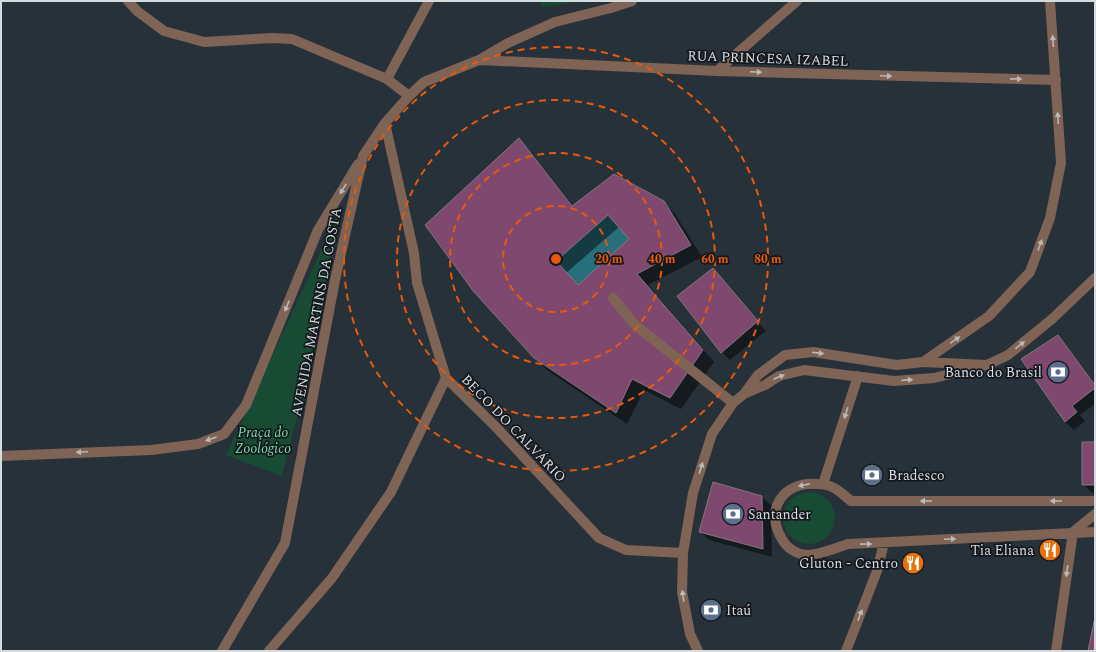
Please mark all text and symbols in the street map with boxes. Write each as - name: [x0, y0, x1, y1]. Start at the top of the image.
- one-way arrow: [1050, 35, 1057, 47]
- street label: RUA PRINCESA IZABEL: [687, 45, 849, 72]
- one-way arrow: [750, 69, 763, 75]
- one-way arrow: [880, 73, 893, 79]
- one-way arrow: [1010, 76, 1023, 82]
- one-way arrow: [1055, 112, 1062, 124]
- one-way arrow: [340, 183, 347, 195]
- street label: AVENIDA MARTINS DA COSTA: [286, 205, 347, 418]
- one-way arrow: [1037, 239, 1043, 251]
- text: 20 m: [595, 250, 623, 269]
- text: 40 m: [648, 250, 676, 269]
- text: 60 m: [701, 250, 729, 269]
- text: 80 m: [754, 250, 782, 269]
- centre of rings: [549, 252, 563, 266]
- one-way arrow: [284, 300, 290, 311]
- one-way arrow: [950, 336, 960, 344]
- one-way arrow: [1015, 340, 1026, 349]
- one-way arrow: [812, 350, 824, 356]
- bank icon: Banco do Brasil: [1045, 359, 1071, 385]
- place label: Banco do Brasil: [945, 362, 1042, 383]
- street label: BECO DO CALVÁRIO: [456, 370, 571, 487]
- one-way arrow: [773, 374, 785, 381]
- one-way arrow: [901, 377, 913, 384]
- one-way arrow: [843, 408, 849, 420]
- park label: Praça do Zoológico: [235, 422, 291, 459]
- one-way arrow: [205, 436, 217, 442]
- one-way arrow: [76, 449, 88, 456]
- one-way arrow: [698, 461, 704, 473]
- bank icon: Bradesco: [859, 462, 885, 488]
- place label: Bradesco: [888, 465, 945, 486]
- one-way arrow: [797, 482, 810, 488]
- one-way arrow: [919, 498, 932, 504]
- one-way arrow: [1049, 498, 1062, 504]
- bank icon: Santander: [720, 501, 746, 527]
- place label: Santander: [748, 504, 811, 525]
- one-way arrow: [944, 536, 956, 543]
- restaurant icon: Tia Eliana: [1037, 537, 1063, 563]
- place label: Tia Eliana: [970, 540, 1034, 561]
- one-way arrow: [860, 541, 873, 547]
- restaurant icon: Gluton - Centro: [900, 550, 926, 576]
- place label: Gluton - Centro: [799, 553, 898, 574]
- one-way arrow: [1064, 565, 1070, 577]
- one-way arrow: [680, 589, 686, 602]
- bank icon: Itaú: [698, 597, 724, 623]
- place label: Itaú: [726, 600, 751, 621]
- one-way arrow: [857, 608, 863, 620]

